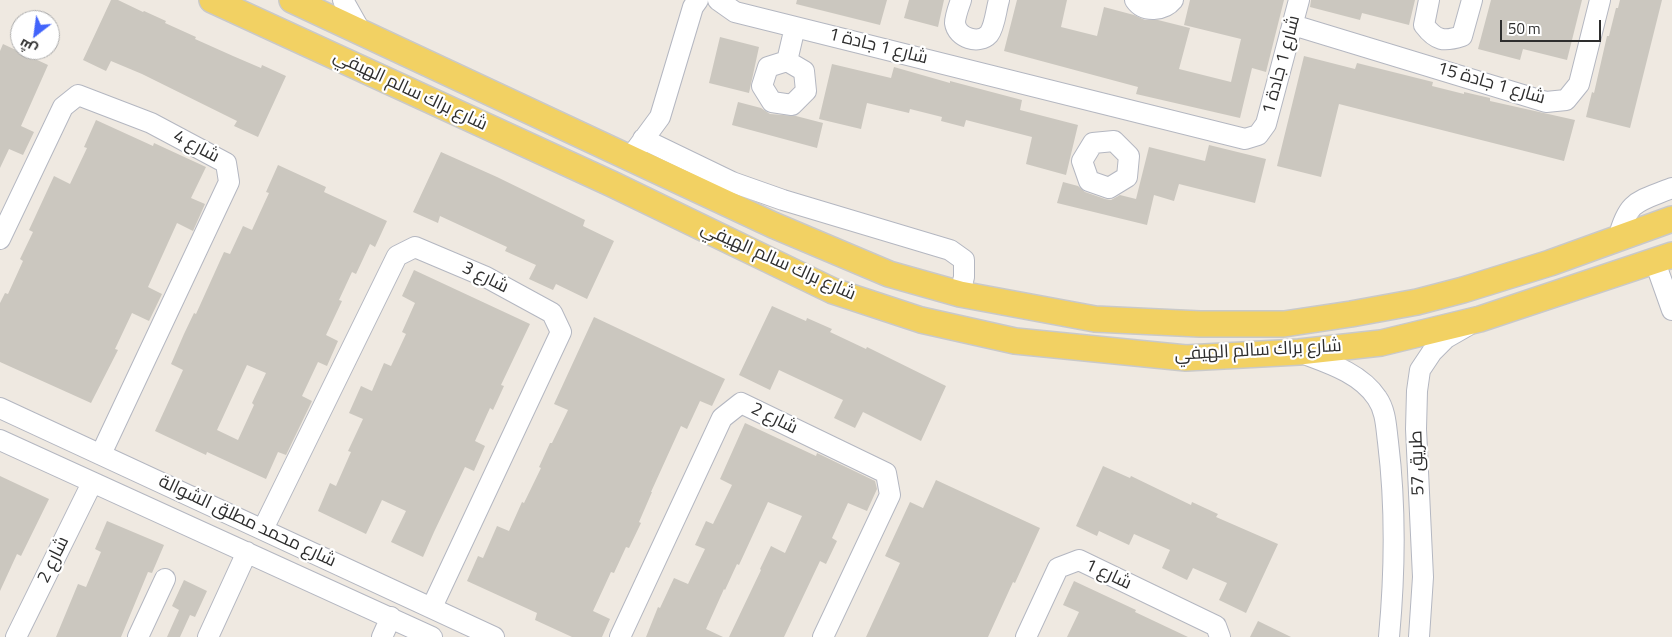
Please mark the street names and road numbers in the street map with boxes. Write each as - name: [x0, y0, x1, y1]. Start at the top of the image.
- street label: شارع 1 جادة 1: [1258, 13, 1306, 117]
- street label: شارع 1 جادة 1: [826, 24, 930, 70]
- street label: شارع براك سالم الهيفي: [330, 46, 490, 136]
- street label: شارع 1 جادة 15: [1434, 58, 1548, 110]
- street label: شارع 4: [169, 126, 223, 168]
- street label: شارع براك سالم الهيفي: [697, 218, 859, 306]
- street label: شارع 3: [458, 258, 512, 298]
- street label: شارع براك سالم الهيفي: [1174, 336, 1342, 366]
- street label: شارع 2: [747, 399, 801, 439]
- street label: طريق 57: [1406, 430, 1430, 496]
- street label: شارع محمد مطلق الشوالة: [155, 471, 339, 573]
- street label: شارع 2: [34, 533, 74, 587]
- street label: شارع 1: [1081, 555, 1135, 595]

